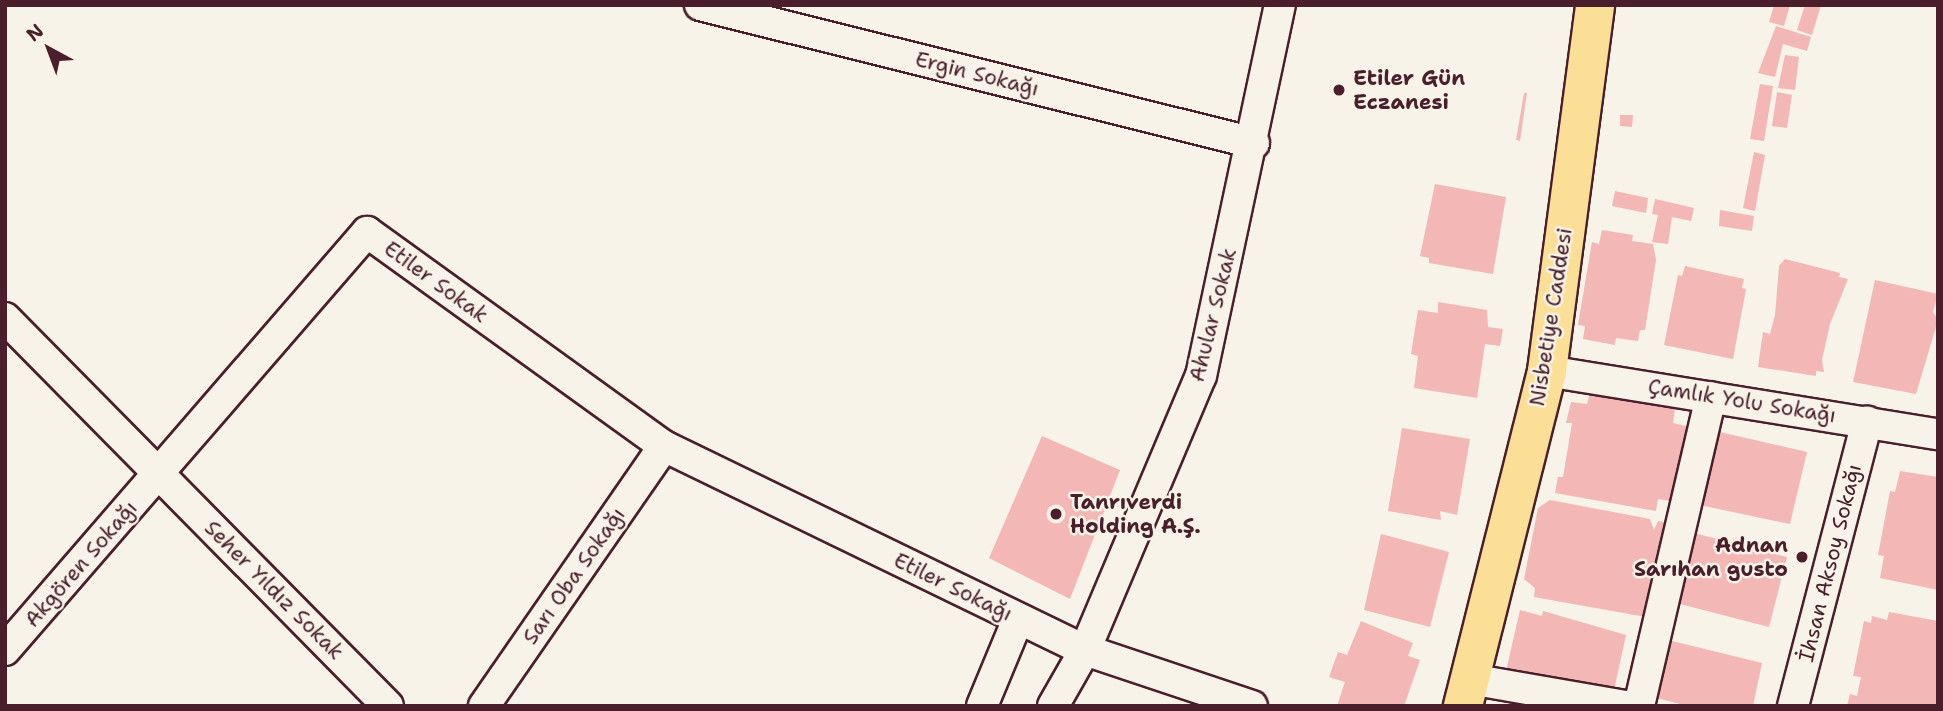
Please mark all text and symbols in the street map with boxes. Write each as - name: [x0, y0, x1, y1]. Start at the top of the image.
- north arrow: [14, 14, 84, 84]
- text: N: [21, 18, 49, 47]
- street label: Ergin Sokağı: [913, 46, 1041, 102]
- place label: Etiler Gün Eczanesi: [1353, 65, 1465, 115]
- marker: Etiler Gün Eczanesi: [1331, 82, 1347, 98]
- street label: Nisbetiye Caddesi: [1524, 226, 1578, 408]
- street label: Etiler Sokak: [379, 236, 493, 328]
- street label: Ahular Sokak: [1184, 246, 1242, 384]
- street label: Çamlık Yolu Sokağı: [1646, 374, 1838, 428]
- street label: İhsan Aksoy Sokağı: [1793, 461, 1867, 665]
- place label: Tanrıverdi Holding A.Ş.: [1070, 489, 1201, 539]
- street label: Akgören Sokağı: [19, 496, 143, 632]
- street label: Sarı Oba Sokağı: [518, 503, 630, 649]
- marker: Tanrıverdi Holding A.Ş.: [1048, 506, 1064, 522]
- street label: Seher Yıldız Sokak: [199, 515, 349, 665]
- place label: Adnan Sarıhan gusto: [1634, 532, 1788, 582]
- street label: Etiler Sokağı: [890, 547, 1016, 627]
- marker: Adnan Sarıhan gusto: [1794, 549, 1810, 565]

